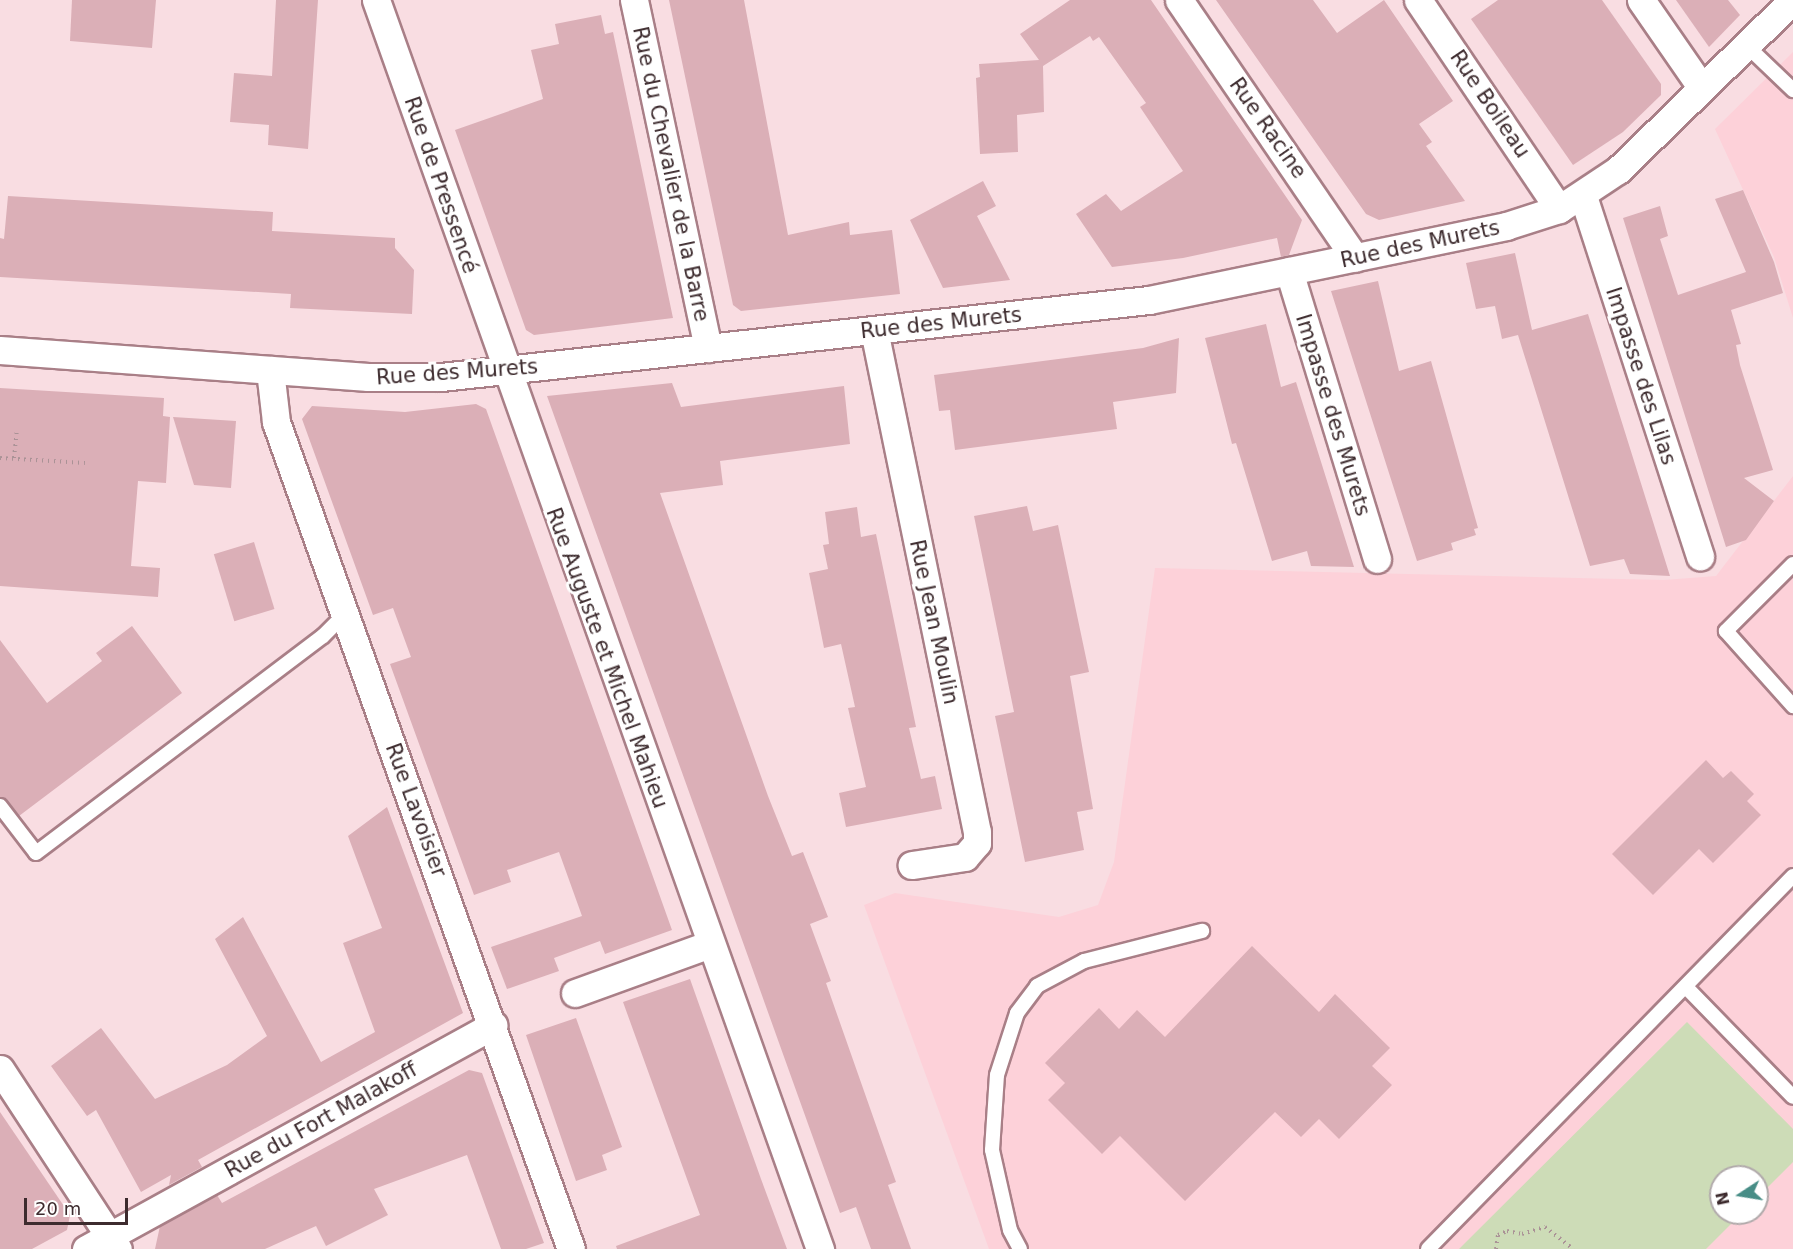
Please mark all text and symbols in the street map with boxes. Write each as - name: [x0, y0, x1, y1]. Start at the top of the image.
- street label: Rue du Chevalier de la Barre: [627, 24, 715, 324]
- street label: Rue Boileau: [1445, 45, 1535, 163]
- street label: Rue Racine: [1224, 73, 1312, 183]
- street label: Rue de Pressencé: [399, 93, 483, 277]
- street label: Rue des Murets: [1338, 215, 1502, 273]
- street label: Impasse des Lilas: [1600, 284, 1682, 468]
- street label: Rue des Murets: [859, 302, 1023, 344]
- street label: Impasse des Murets: [1290, 311, 1376, 519]
- street label: Rue des Murets: [375, 354, 539, 390]
- street label: Rue Auguste et Michel Mahieu: [541, 504, 673, 812]
- street label: Rue Jean Moulin: [904, 537, 964, 707]
- street label: Rue Lavoisier: [380, 740, 452, 880]
- street label: Rue du Fort Malakoff: [220, 1057, 422, 1183]
- north arrow: [1709, 1165, 1769, 1225]
- scale bar: [27, 1186, 130, 1224]
- text: N: [1712, 1190, 1734, 1207]
- text: 20 m: [35, 1198, 81, 1219]

